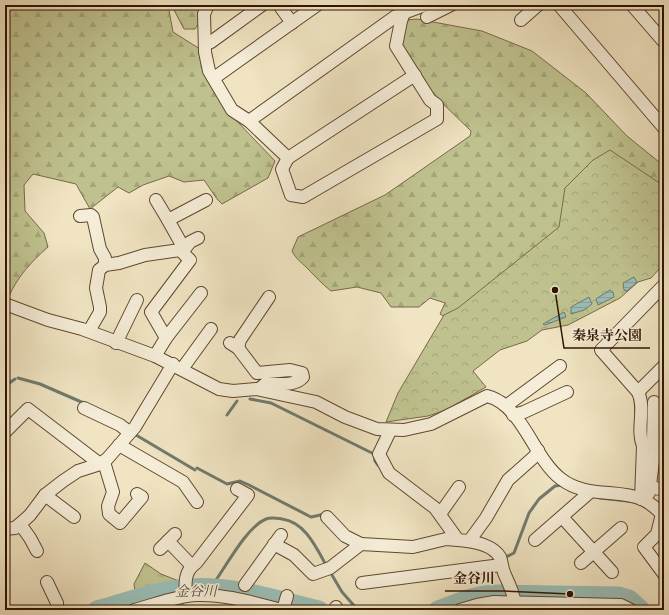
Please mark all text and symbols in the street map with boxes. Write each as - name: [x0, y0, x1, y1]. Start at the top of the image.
- callout: 秦泉寺公園: [564, 322, 650, 348]
- text: 秦泉寺公園: [572, 327, 642, 344]
- callout: 金谷川: [445, 565, 503, 591]
- text: 金谷川: [453, 570, 495, 587]
- water label: 金谷川: [175, 583, 219, 600]

